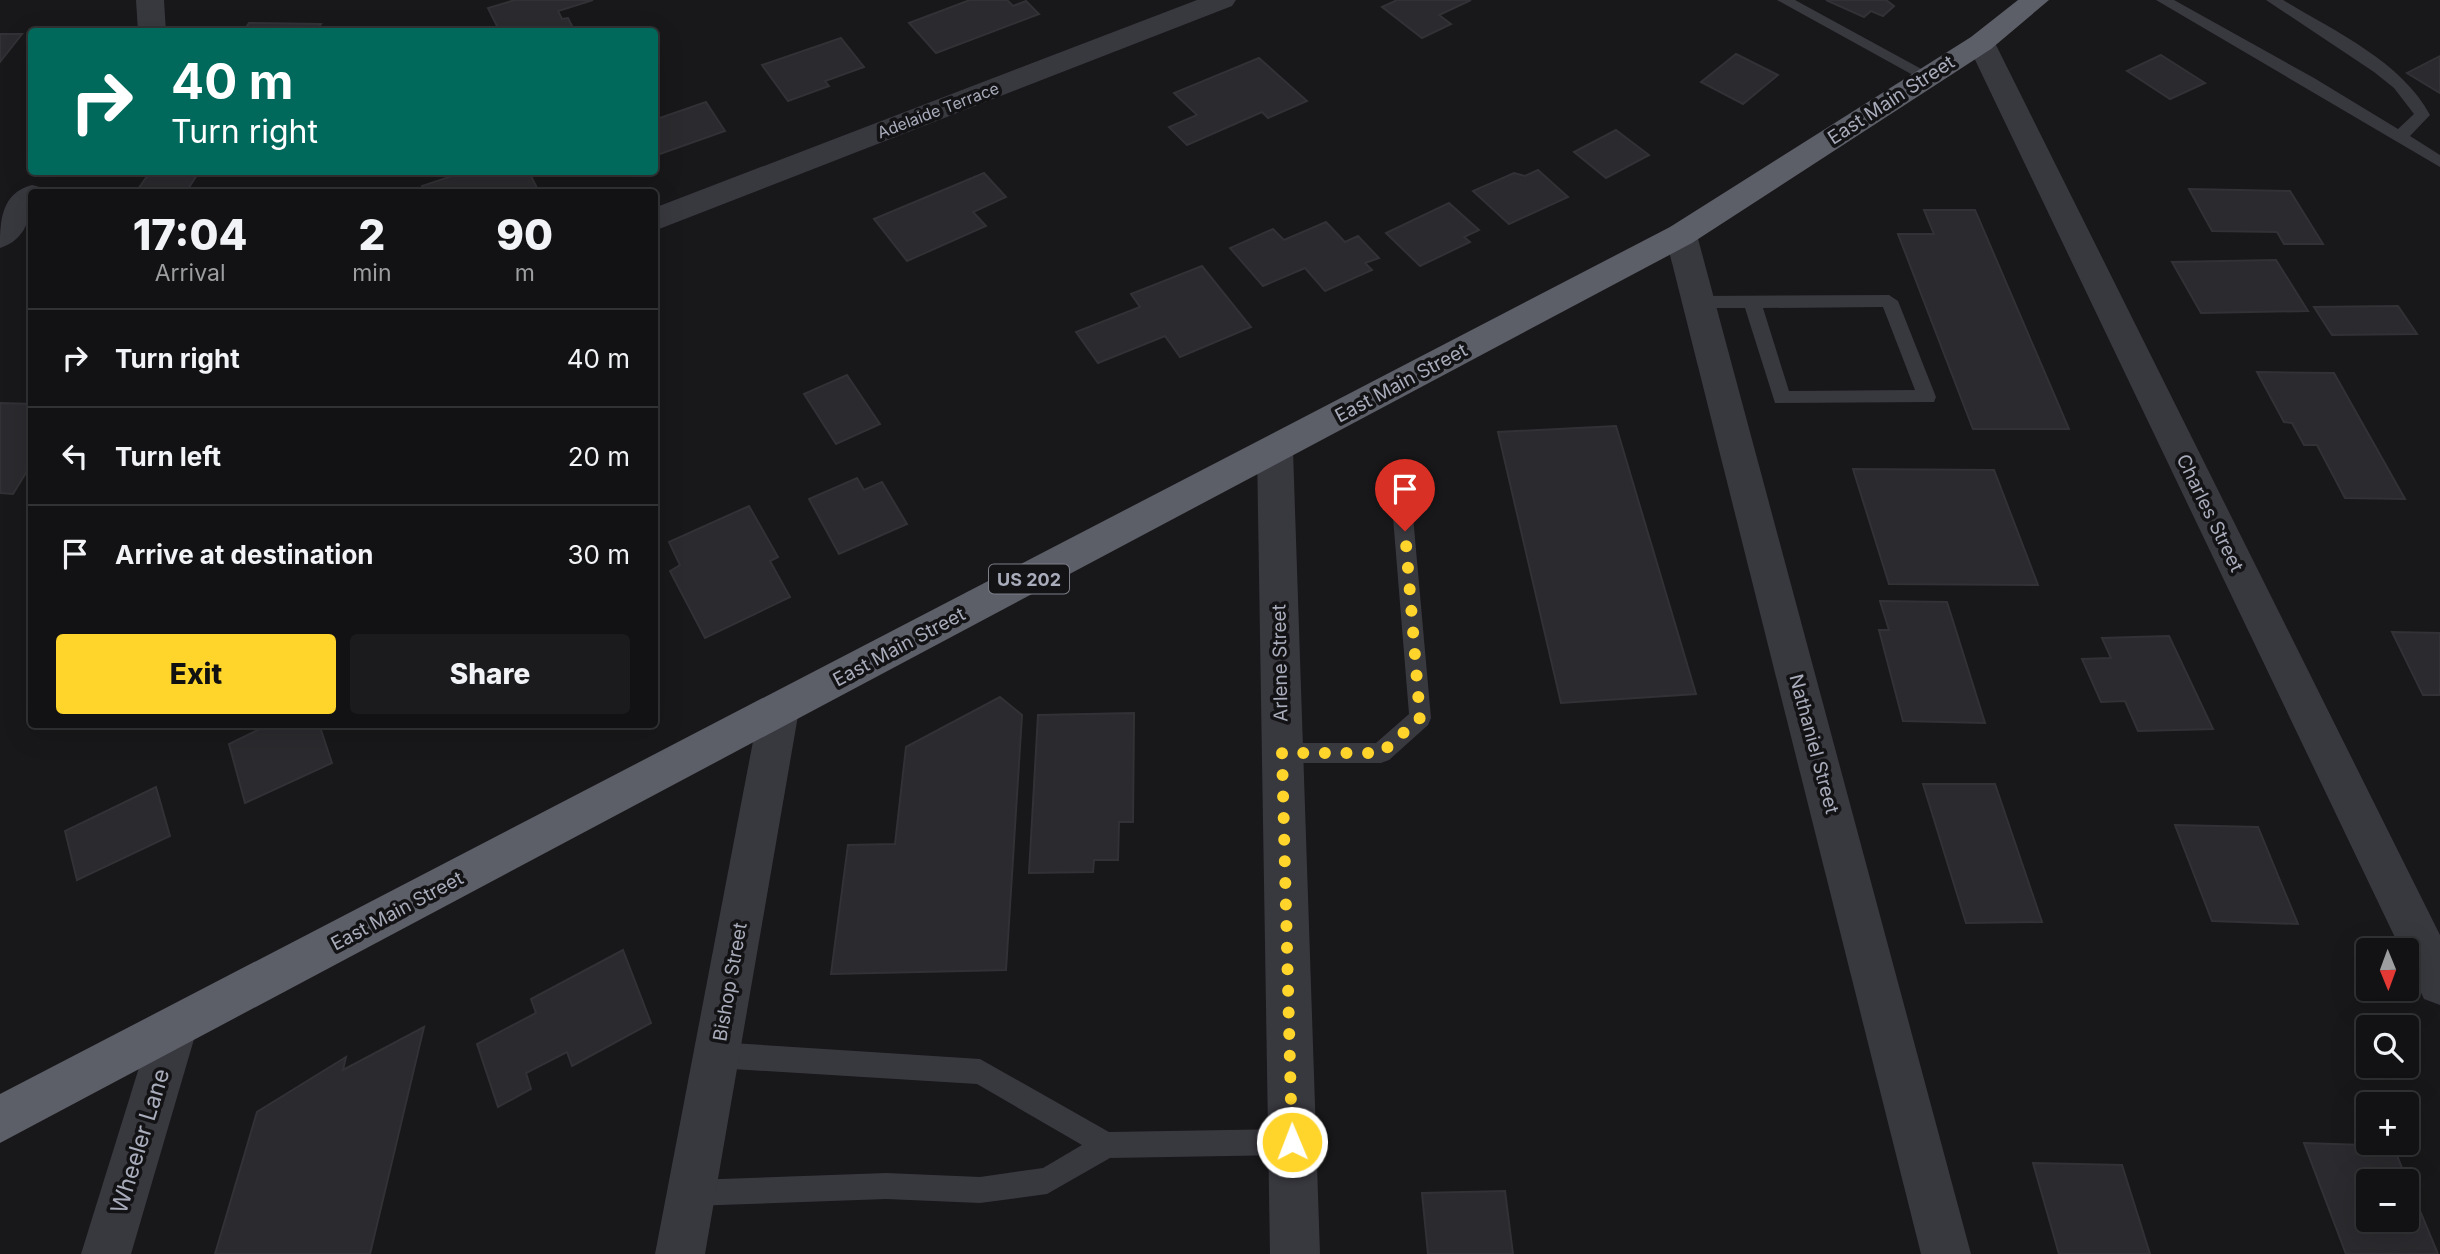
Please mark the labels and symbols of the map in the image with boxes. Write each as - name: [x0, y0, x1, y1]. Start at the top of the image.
- street label: East Main Street: [1823, 51, 1959, 149]
- street label: Adelaide Terrace: [874, 78, 1002, 142]
- street label: East Main Street: [1331, 339, 1471, 427]
- street label: Charles Street: [2172, 450, 2248, 576]
- pin: [1375, 459, 1435, 531]
- road number: US 202: [989, 564, 1069, 594]
- street label: East Main Street: [829, 603, 969, 691]
- street label: Arlene Street: [1267, 604, 1293, 722]
- street label: Nathaniel Street: [1784, 672, 1844, 816]
- street label: East Main Street: [327, 867, 467, 955]
- street label: Bishop Street: [708, 921, 752, 1043]
- north arrow: [2356, 938, 2418, 1001]
- street label: Wheeler Lane: [105, 1065, 175, 1217]
- position arrow: [1255, 1105, 1329, 1179]

